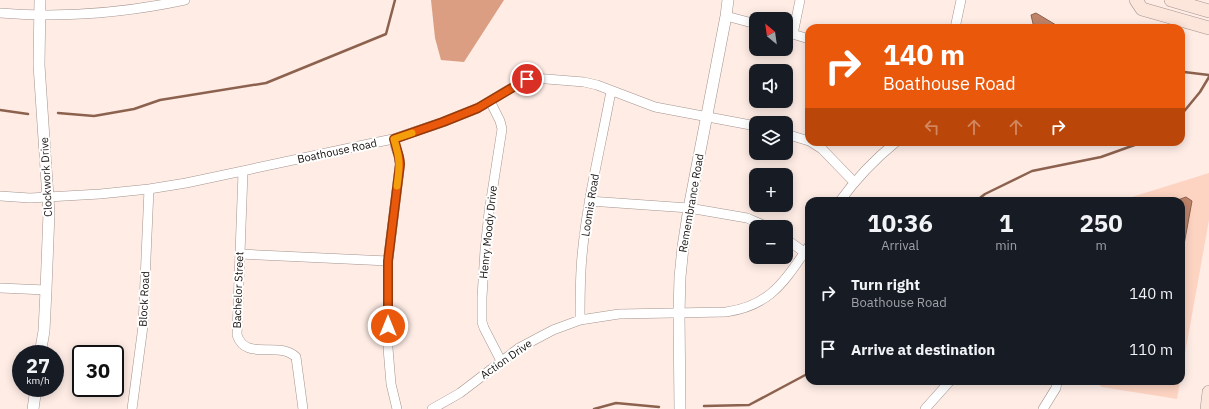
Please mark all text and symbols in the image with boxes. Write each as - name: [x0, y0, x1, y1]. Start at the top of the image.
- north arrow: [749, 12, 793, 56]
- map controls: [749, 12, 793, 264]
- text: 140 m: [883, 36, 965, 73]
- icon: right: [817, 40, 869, 92]
- pin: [510, 62, 544, 96]
- button: sound: [749, 64, 793, 108]
- icon: arrive: [516, 68, 538, 90]
- text: Boathouse Road: [883, 72, 1016, 95]
- button: layers: [749, 116, 793, 160]
- icon: left: [921, 116, 943, 138]
- icon: ahead: [963, 116, 985, 138]
- icon: ahead: [1005, 116, 1027, 138]
- icon: right: [1047, 116, 1069, 138]
- street label: Boathouse Road: [296, 136, 378, 166]
- street label: Clockwork Drive: [37, 137, 55, 217]
- street label: Remembrance Road: [675, 153, 707, 253]
- button: +: [749, 168, 793, 212]
- street label: Loomis Road: [578, 173, 602, 237]
- street label: Henry Moody Drive: [476, 185, 500, 279]
- text: 10:36: [867, 207, 933, 239]
- text: 1: [999, 207, 1013, 239]
- text: 250: [1079, 207, 1123, 239]
- button: −: [749, 220, 793, 264]
- text: Arrival: [881, 237, 919, 254]
- text: min: [995, 237, 1017, 254]
- text: m: [1095, 237, 1107, 254]
- street label: Bachelor Street: [230, 251, 246, 329]
- street label: Block Road: [136, 271, 152, 327]
- text: Turn right: [851, 275, 920, 294]
- icon: right: [817, 282, 839, 304]
- text: 140 m: [1129, 284, 1173, 303]
- text: Boathouse Road: [851, 294, 947, 311]
- position arrow: [367, 305, 409, 347]
- street label: Action Drive: [478, 336, 534, 382]
- icon: arrive: [817, 338, 839, 360]
- text: Arrive at destination: [851, 340, 995, 359]
- text: 110 m: [1129, 340, 1173, 359]
- speed limit sign: 30: [72, 345, 124, 397]
- text: 27: [26, 352, 50, 379]
- text: km/h: [26, 374, 50, 387]

